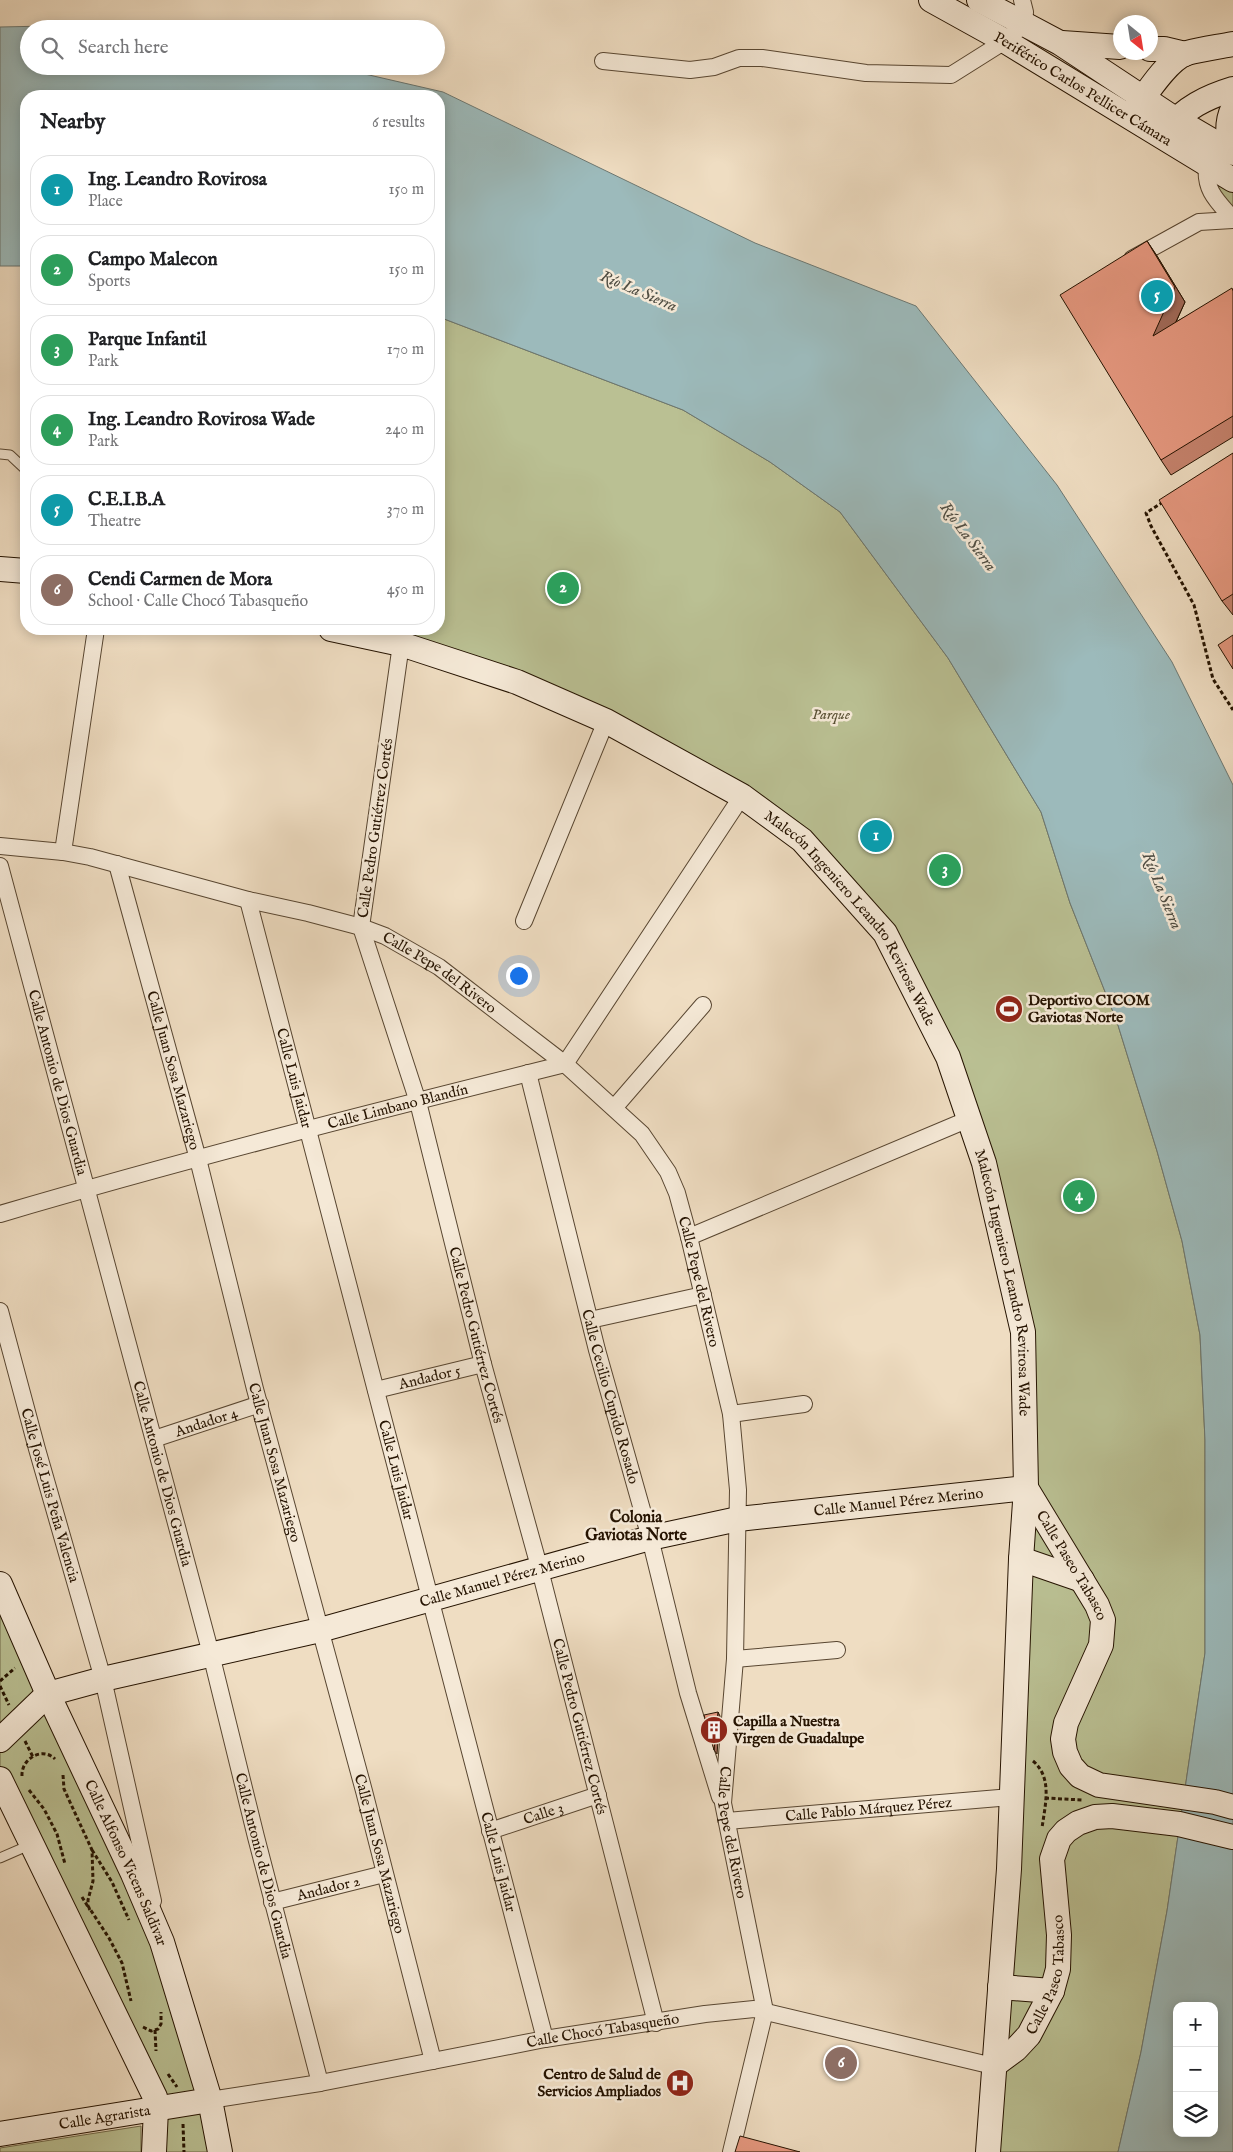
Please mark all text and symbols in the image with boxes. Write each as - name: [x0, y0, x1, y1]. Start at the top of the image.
- north arrow: [1113, 15, 1158, 60]
- search box: [20, 20, 445, 75]
- street label: Periférico Carlos Pellicer Cámara: [990, 28, 1176, 151]
- icon: search: [38, 34, 66, 62]
- text: Search here: [78, 36, 169, 60]
- text: Nearby: [40, 109, 105, 136]
- text: 6 results: [372, 113, 425, 133]
- text: Ing. Leandro Rovirosa: [88, 168, 267, 192]
- text: 1: [54, 180, 60, 200]
- text: 150 m: [389, 180, 424, 200]
- text: Place: [88, 192, 123, 212]
- text: Campo Malecon: [88, 248, 218, 272]
- text: 2: [53, 260, 61, 280]
- text: 150 m: [389, 260, 424, 280]
- water label: Río La Sierra: [597, 267, 680, 317]
- text: Sports: [88, 272, 130, 292]
- pin: 5: [1141, 277, 1173, 315]
- text: Parque Infantil: [88, 328, 206, 352]
- text: 3: [54, 340, 60, 360]
- text: 170 m: [387, 340, 424, 360]
- text: Park: [88, 352, 118, 372]
- text: Ing. Leandro Rovirosa Wade: [88, 408, 315, 432]
- text: 4: [53, 420, 61, 440]
- text: 240 m: [385, 420, 424, 440]
- text: Park: [88, 432, 118, 452]
- text: C.E.I.B.A: [88, 488, 165, 512]
- water label: Río La Sierra: [935, 499, 1000, 576]
- text: 5: [54, 500, 60, 520]
- text: 370 m: [387, 500, 424, 520]
- text: Theatre: [88, 512, 141, 532]
- text: Cendi Carmen de Mora: [88, 568, 272, 592]
- pin: 2: [547, 569, 579, 607]
- text: 6: [54, 580, 60, 600]
- text: 450 m: [387, 580, 424, 600]
- text: School · Calle Chocó Tabasqueño: [88, 592, 308, 612]
- park label: Parque: [812, 705, 850, 724]
- street label: Calle Pedro Gutiérrez Cortés: [353, 737, 398, 919]
- street label: Malecón Ingeniero Leandro Revirosa Wade: [760, 806, 940, 1029]
- pin: 1: [860, 817, 892, 855]
- water label: Río La Sierra: [1137, 849, 1186, 932]
- pin: 3: [929, 851, 961, 889]
- street label: Calle Pepe del Rivero: [379, 928, 500, 1018]
- your location: [506, 963, 532, 989]
- street label: Calle Antonio de Dios Guardia: [24, 988, 91, 1178]
- street label: Calle Juan Sosa Mazariego: [142, 989, 204, 1152]
- place label: Deportivo CICOM Gaviotas Norte: [1028, 991, 1150, 1027]
- sports icon: Deportivo CICOM Gaviotas Norte: [994, 994, 1024, 1024]
- street label: Calle Luis Jaidar: [272, 1026, 316, 1131]
- street label: Calle Limbano Blandín: [326, 1080, 470, 1134]
- street label: Malecón Ingeniero Leandro Revirosa Wade: [970, 1147, 1034, 1417]
- pin: 4: [1063, 1177, 1095, 1215]
- street label: Calle Pepe del Rivero: [674, 1214, 724, 1349]
- street label: Calle Pedro Gutiérrez Cortés: [444, 1245, 508, 1425]
- street label: Calle Cecilio Cupido Rosado: [577, 1307, 643, 1486]
- street label: Andador 5: [396, 1361, 463, 1394]
- street label: Calle Antonio de Dios Guardia: [128, 1379, 196, 1569]
- street label: Calle Juan Sosa Mazariego: [244, 1381, 305, 1544]
- street label: Andador 4: [172, 1403, 241, 1442]
- street label: Calle José Luis Peña Valencia: [16, 1406, 84, 1585]
- street label: Calle Luis Jaidar: [374, 1418, 418, 1523]
- street label: Calle Manuel Pérez Merino: [813, 1484, 984, 1521]
- street label: Calle Paseo Tabasco: [1032, 1507, 1111, 1623]
- district label: Colonia Gaviotas Norte: [585, 1508, 687, 1546]
- street label: Calle Manuel Pérez Merino: [418, 1548, 587, 1612]
- street label: Calle Pedro Gutiérrez Cortés: [548, 1636, 611, 1817]
- place label: Capilla a Nuestra Virgen de Guadalupe: [732, 1712, 864, 1748]
- building icon: Capilla a Nuestra Virgen de Guadalupe: [699, 1715, 729, 1745]
- street label: Calle Pepe del Rivero: [713, 1765, 751, 1900]
- street label: Calle Antonio de Dios Guardia: [231, 1771, 296, 1961]
- street label: Calle Juan Sosa Mazariego: [350, 1772, 409, 1936]
- street label: Calle Alfonso Vicens Saldivar: [80, 1777, 172, 1948]
- street label: Calle Pablo Márquez Pérez: [784, 1793, 953, 1826]
- street label: Calle 3: [521, 1798, 566, 1829]
- street label: Calle Luis Jaidar: [476, 1810, 521, 1915]
- street label: Andador 2: [294, 1871, 362, 1906]
- street label: Calle Paseo Tabasco: [1022, 1914, 1069, 2038]
- map controls: [1173, 2002, 1218, 2137]
- button: +: [1173, 2002, 1218, 2047]
- street label: Calle Chocó Tabasqueño: [525, 2009, 681, 2052]
- pin: 6: [825, 2044, 857, 2082]
- button: −: [1173, 2047, 1218, 2092]
- place label: Centro de Salud de Servicios Ampliados: [538, 2065, 662, 2101]
- hospital icon: Centro de Salud de Servicios Ampliados: [665, 2068, 695, 2098]
- button: layers: [1173, 2092, 1218, 2137]
- street label: Calle Agrarista: [58, 2101, 152, 2134]

